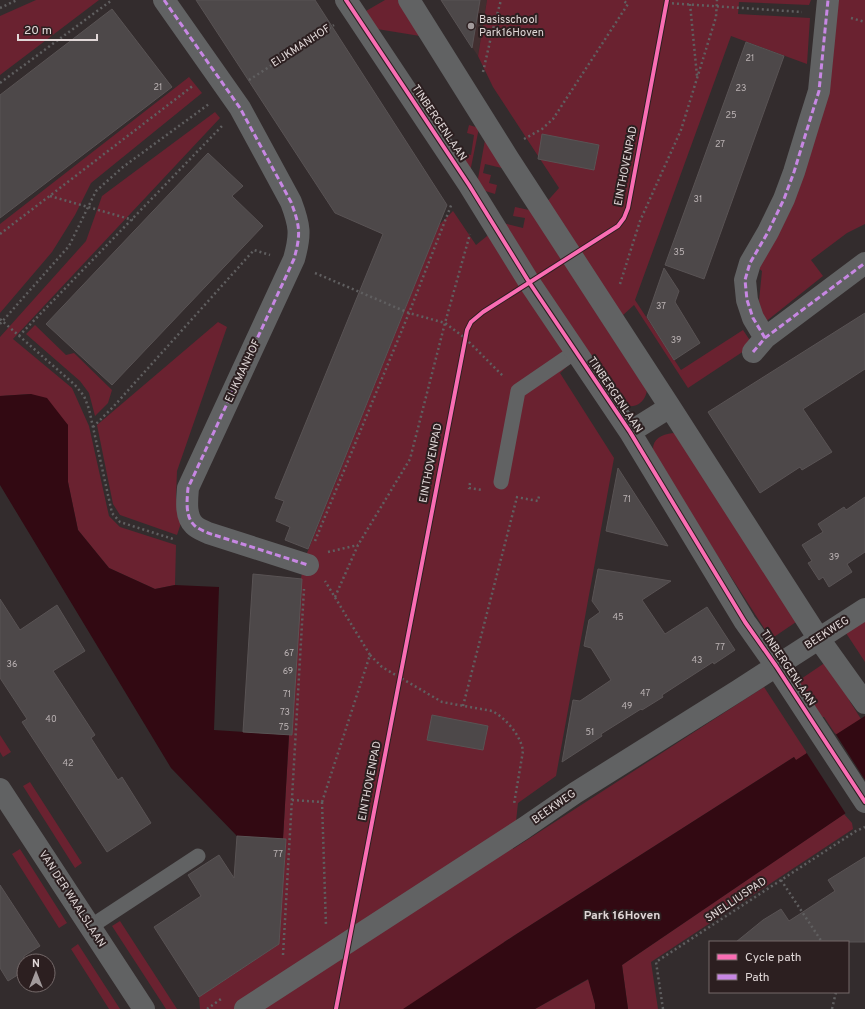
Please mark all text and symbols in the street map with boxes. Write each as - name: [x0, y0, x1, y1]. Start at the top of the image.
- place label: Basisschool Park16Hoven: [479, 13, 544, 40]
- scale bar: [18, 16, 97, 42]
- marker: Basisschool Park16Hoven: [466, 21, 476, 31]
- street label: EIJKMANHOF: [269, 22, 333, 70]
- text: 20 m: [24, 23, 52, 39]
- house number: 21: [746, 53, 754, 64]
- house number: 21: [154, 82, 162, 93]
- street label: TINBERGENLAAN: [408, 82, 470, 164]
- house number: 23: [736, 83, 746, 94]
- house number: 25: [725, 110, 737, 121]
- street label: EINTHOVENPAD: [611, 125, 641, 207]
- house number: 27: [715, 139, 725, 150]
- house number: 31: [694, 194, 702, 205]
- house number: 35: [673, 247, 685, 258]
- house number: 37: [656, 301, 666, 312]
- house number: 39: [671, 335, 681, 346]
- street label: EIJKMANHOF: [222, 337, 264, 405]
- street label: TINBERGENLAAN: [584, 354, 646, 436]
- street label: EINTHOVENPAD: [416, 422, 446, 504]
- house number: 71: [623, 494, 631, 505]
- house number: 39: [829, 552, 839, 563]
- house number: 45: [612, 612, 624, 623]
- street label: BEEKWEG: [802, 613, 852, 653]
- street label: TINBERGENLAAN: [757, 627, 819, 709]
- house number: 77: [715, 642, 725, 653]
- house number: 67: [284, 648, 294, 659]
- house number: 43: [691, 655, 703, 666]
- house number: 36: [7, 659, 17, 670]
- house number: 69: [283, 666, 293, 677]
- house number: 47: [640, 688, 650, 699]
- house number: 71: [283, 689, 291, 700]
- house number: 49: [622, 701, 632, 712]
- house number: 73: [280, 707, 290, 718]
- house number: 40: [45, 714, 57, 725]
- house number: 75: [279, 722, 289, 733]
- house number: 51: [586, 727, 594, 738]
- street label: EINTHOVENPAD: [355, 740, 385, 822]
- house number: 42: [62, 758, 74, 769]
- street label: BEEKWEG: [529, 787, 579, 827]
- street label: VAN DER WAALSLAAN: [35, 848, 109, 950]
- house number: 77: [273, 849, 283, 860]
- street label: SNELLIUSPAD: [703, 874, 769, 926]
- district label: Park 16Hoven: [584, 908, 660, 924]
- legend: [709, 941, 849, 993]
- text: Cycle path: [745, 950, 802, 966]
- north arrow: [16, 953, 56, 993]
- text: N: [32, 957, 40, 971]
- text: Path: [745, 970, 770, 986]

